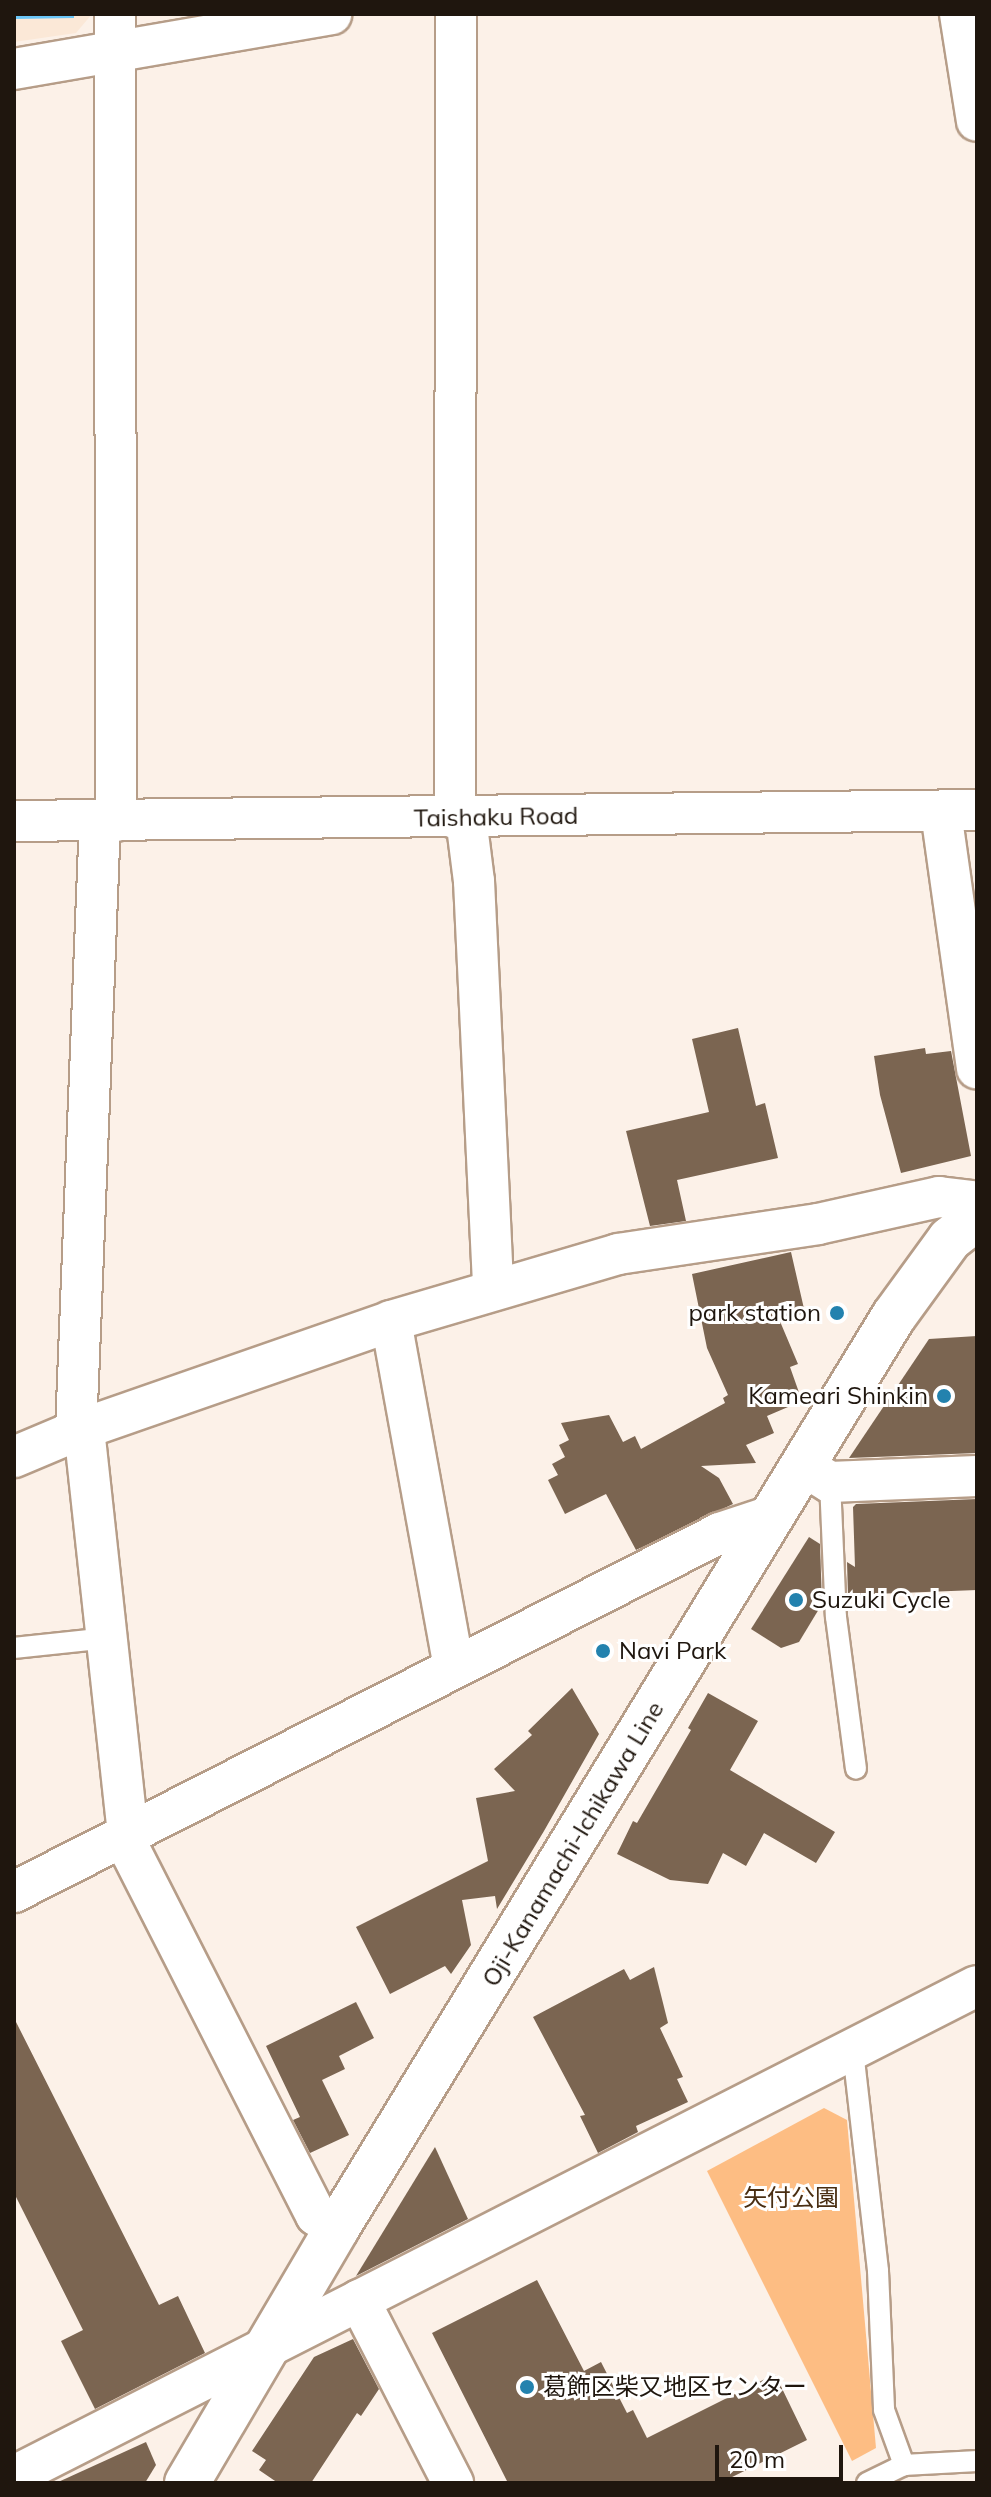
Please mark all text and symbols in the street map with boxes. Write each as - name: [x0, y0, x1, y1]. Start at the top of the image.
- street label: Taishaku Road: [414, 801, 578, 833]
- place label: park station: [688, 1299, 821, 1327]
- marker: park station: [828, 1304, 846, 1322]
- place label: Kameari Shinkin: [748, 1382, 928, 1410]
- marker: Kameari Shinkin: [935, 1387, 953, 1405]
- place label: Suzuki Cycle: [812, 1586, 951, 1614]
- marker: Suzuki Cycle: [787, 1591, 805, 1609]
- place label: Navi Park: [619, 1637, 726, 1665]
- marker: Navi Park: [594, 1642, 612, 1660]
- street label: Oji-Kanamachi-Ichikawa Line: [476, 1696, 670, 1992]
- park label: 矢付公園: [743, 2184, 839, 2212]
- place label: 葛飾区柴又地区センター: [543, 2373, 807, 2401]
- marker: 葛飾区柴又地区センター: [518, 2378, 536, 2396]
- scale bar: [719, 2429, 847, 2479]
- text: 20 m: [729, 2444, 785, 2474]

